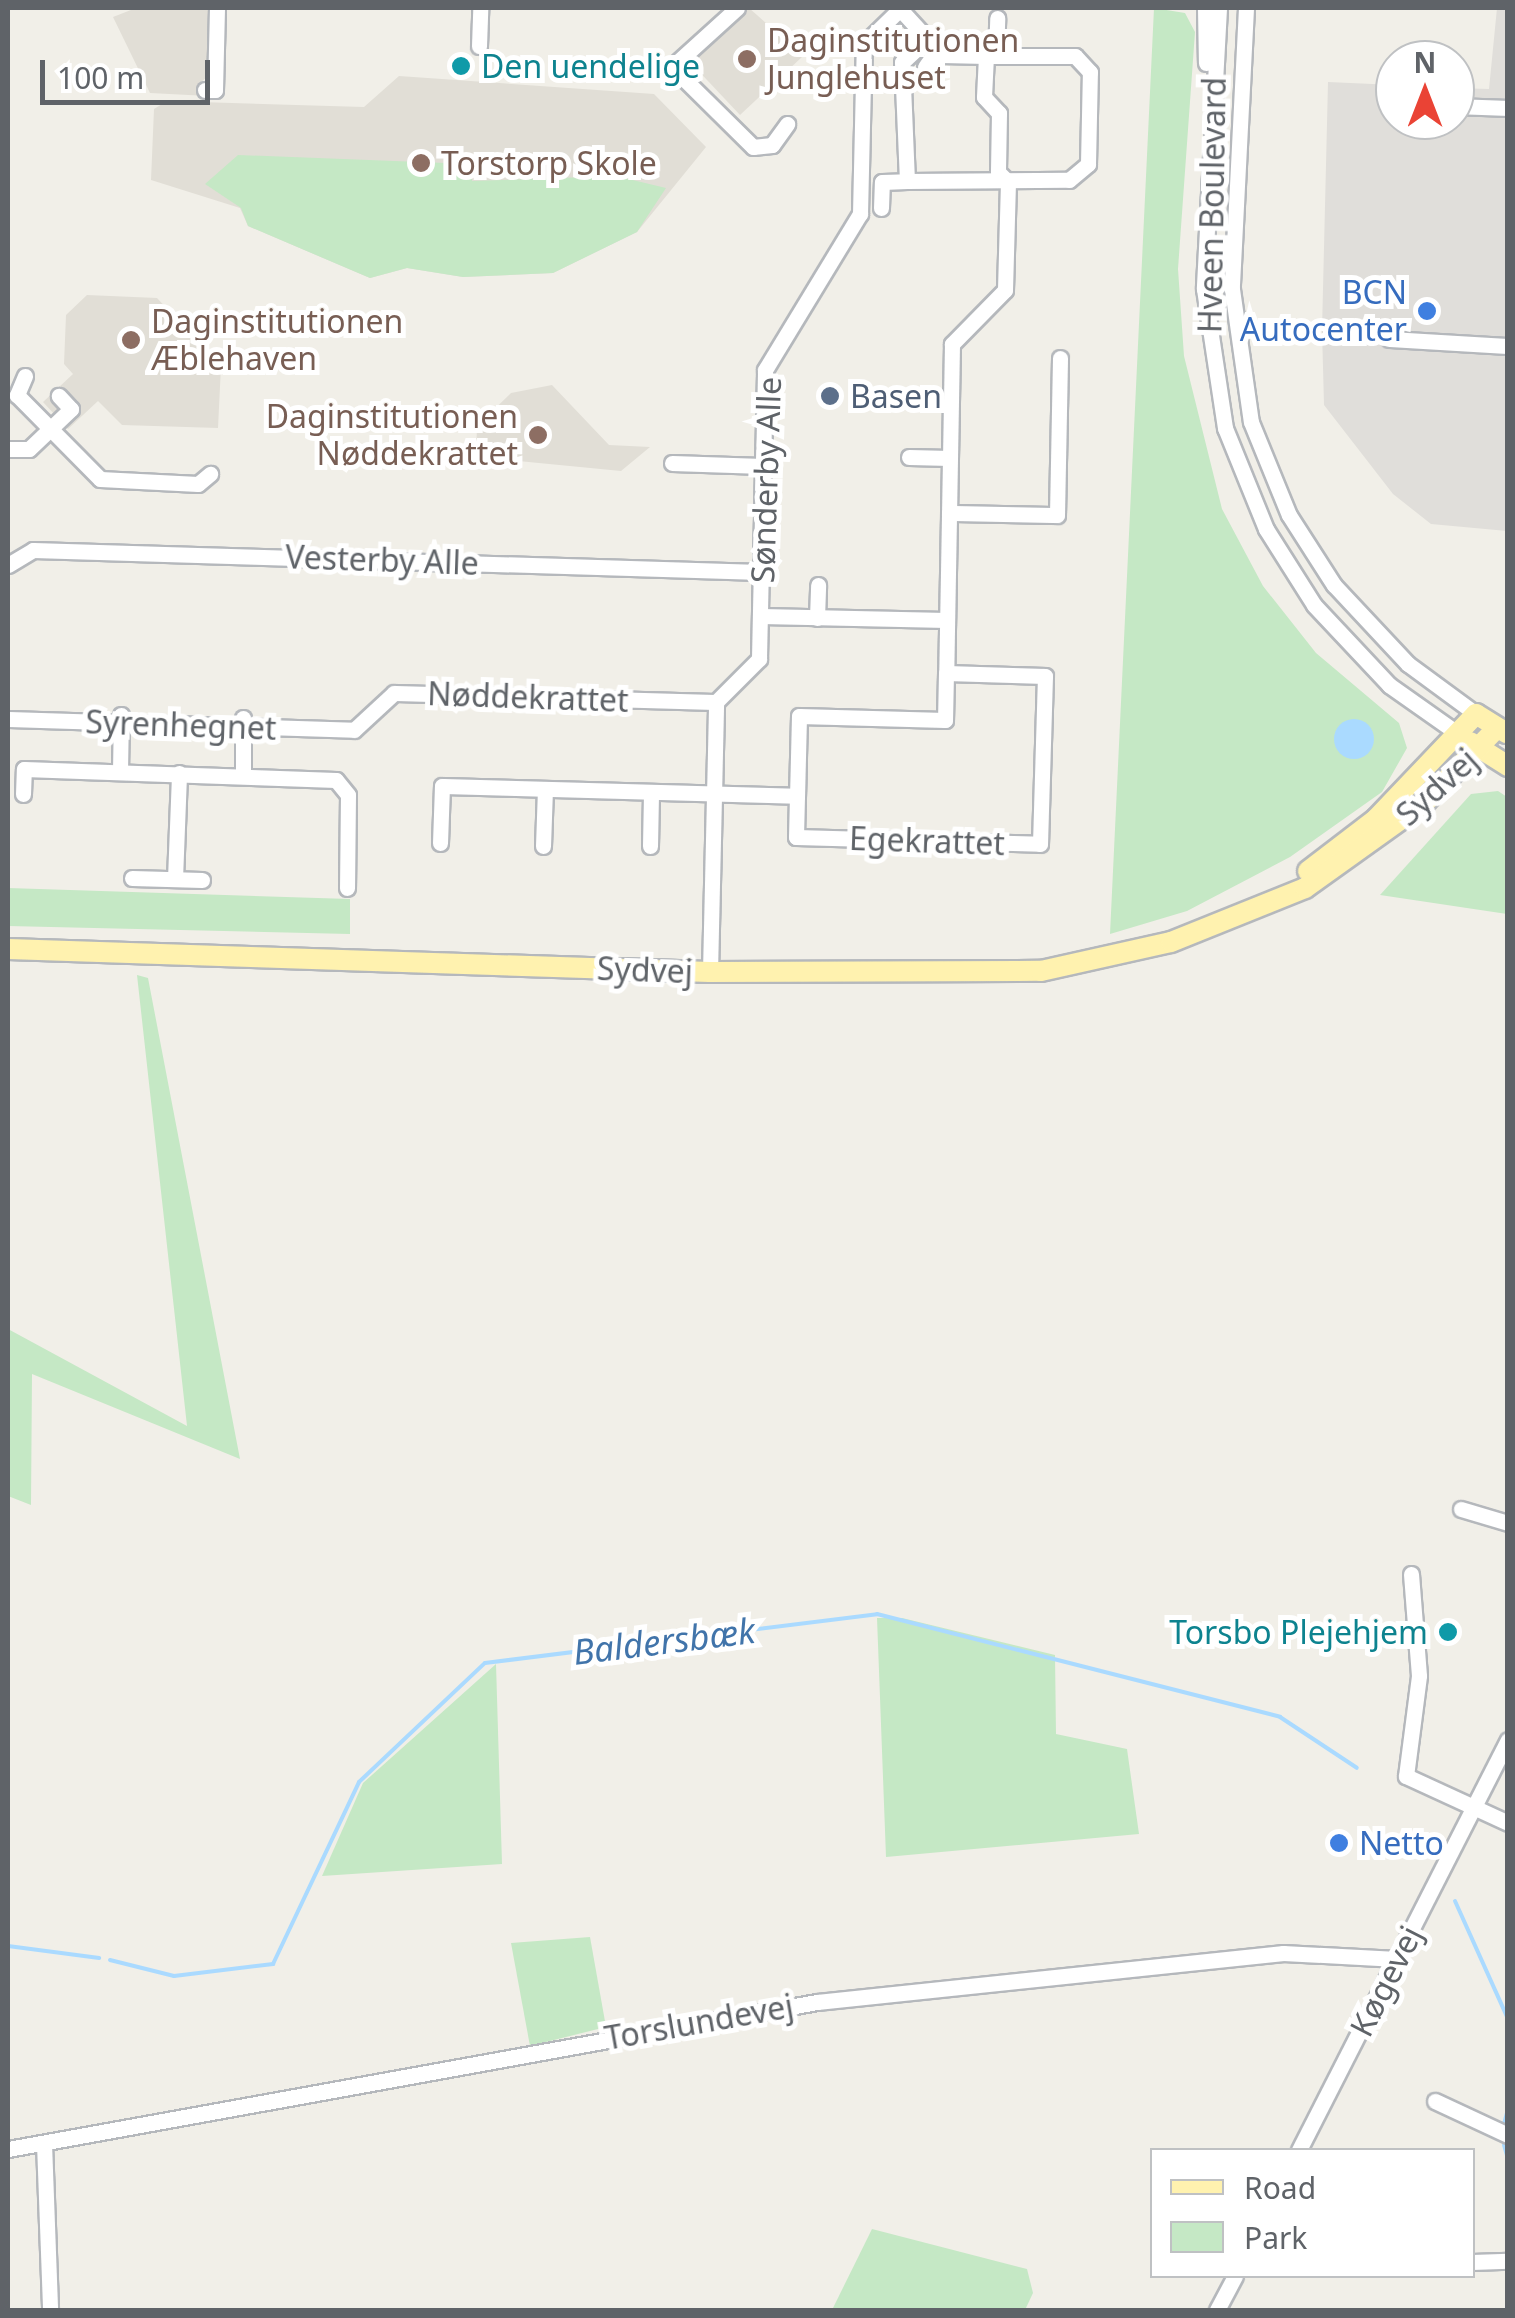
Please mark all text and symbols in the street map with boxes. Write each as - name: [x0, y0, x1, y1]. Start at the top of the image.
- place label: Daginstitutionen Junglehuset: [767, 22, 1019, 97]
- scale bar: [45, 40, 215, 102]
- north arrow: [1375, 40, 1475, 140]
- text: N: [1414, 43, 1436, 81]
- place label: Den uendelige: [481, 47, 700, 85]
- marker: Daginstitutionen Junglehuset: [736, 48, 758, 70]
- marker: Den uendelige: [450, 55, 472, 77]
- text: 100 m: [57, 57, 144, 98]
- street label: Hveen Boulevard: [1191, 77, 1233, 333]
- place label: Torstorp Skole: [441, 144, 657, 182]
- marker: Torstorp Skole: [410, 152, 432, 174]
- place label: BCN Autocenter: [1240, 274, 1407, 349]
- marker: BCN Autocenter: [1416, 300, 1438, 322]
- place label: Daginstitutionen Æblehaven: [151, 303, 403, 378]
- marker: Daginstitutionen Æblehaven: [120, 329, 142, 351]
- street label: Sønderby Alle: [743, 376, 789, 584]
- place label: Basen: [850, 377, 942, 415]
- marker: Basen: [819, 385, 841, 407]
- place label: Daginstitutionen Nøddekrattet: [266, 398, 518, 473]
- marker: Daginstitutionen Nøddekrattet: [527, 424, 549, 446]
- street label: Vesterby Alle: [285, 537, 479, 583]
- street label: Nøddekrattet: [427, 674, 629, 720]
- street label: Syrenhegnet: [85, 702, 277, 748]
- street label: Sydvej: [1388, 741, 1486, 833]
- street label: Egekrattet: [848, 819, 1006, 863]
- street label: Sydvej: [596, 949, 694, 991]
- water label: Baldersbæk: [571, 1609, 757, 1673]
- place label: Torsbo Plejehjem: [1169, 1613, 1428, 1651]
- marker: Torsbo Plejehjem: [1437, 1621, 1459, 1643]
- place label: Netto: [1359, 1824, 1444, 1862]
- marker: Netto: [1328, 1832, 1350, 1854]
- street label: Køgevej: [1342, 1919, 1430, 2043]
- street label: Torslundevej: [602, 1987, 796, 2057]
- legend: [1150, 2148, 1475, 2278]
- text: Road: [1244, 2167, 1316, 2208]
- text: Park: [1244, 2217, 1307, 2258]

